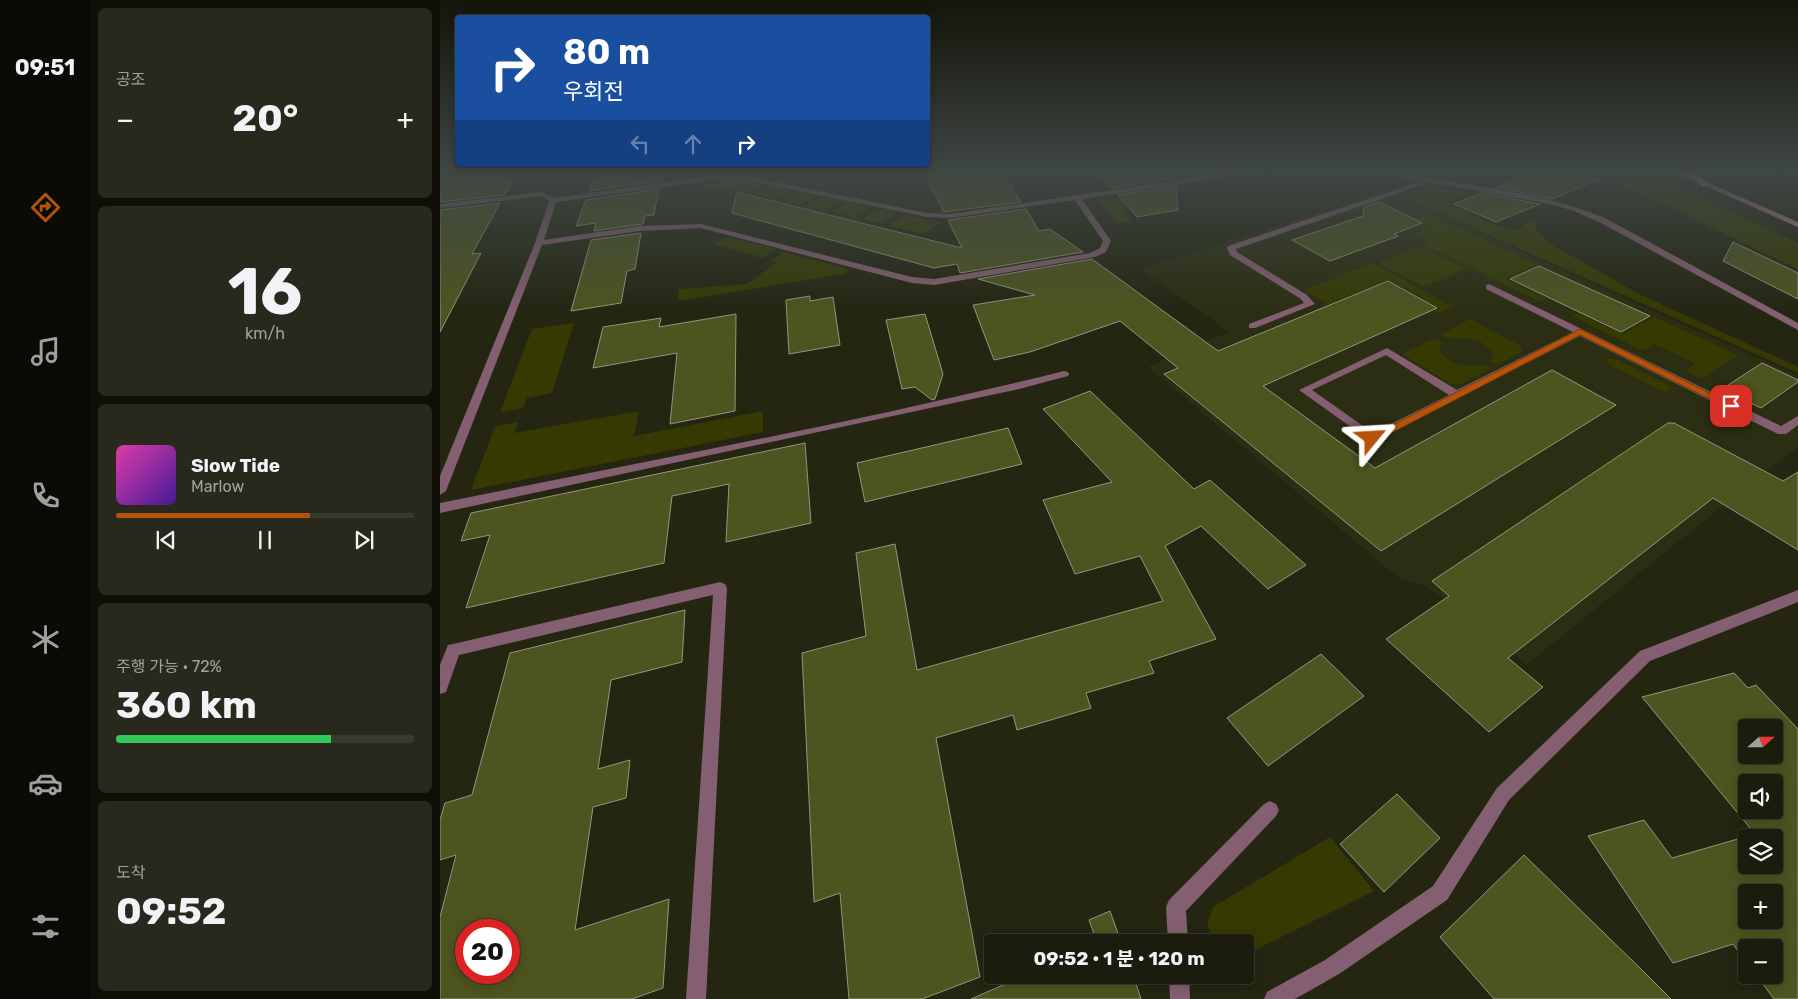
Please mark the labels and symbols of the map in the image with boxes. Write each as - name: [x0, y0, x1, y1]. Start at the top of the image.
- pin: [1710, 385, 1752, 427]
- position arrow: [1345, 411, 1397, 463]
- north arrow: [1738, 719, 1782, 764]
- speed limit sign: 20: [455, 919, 520, 984]

